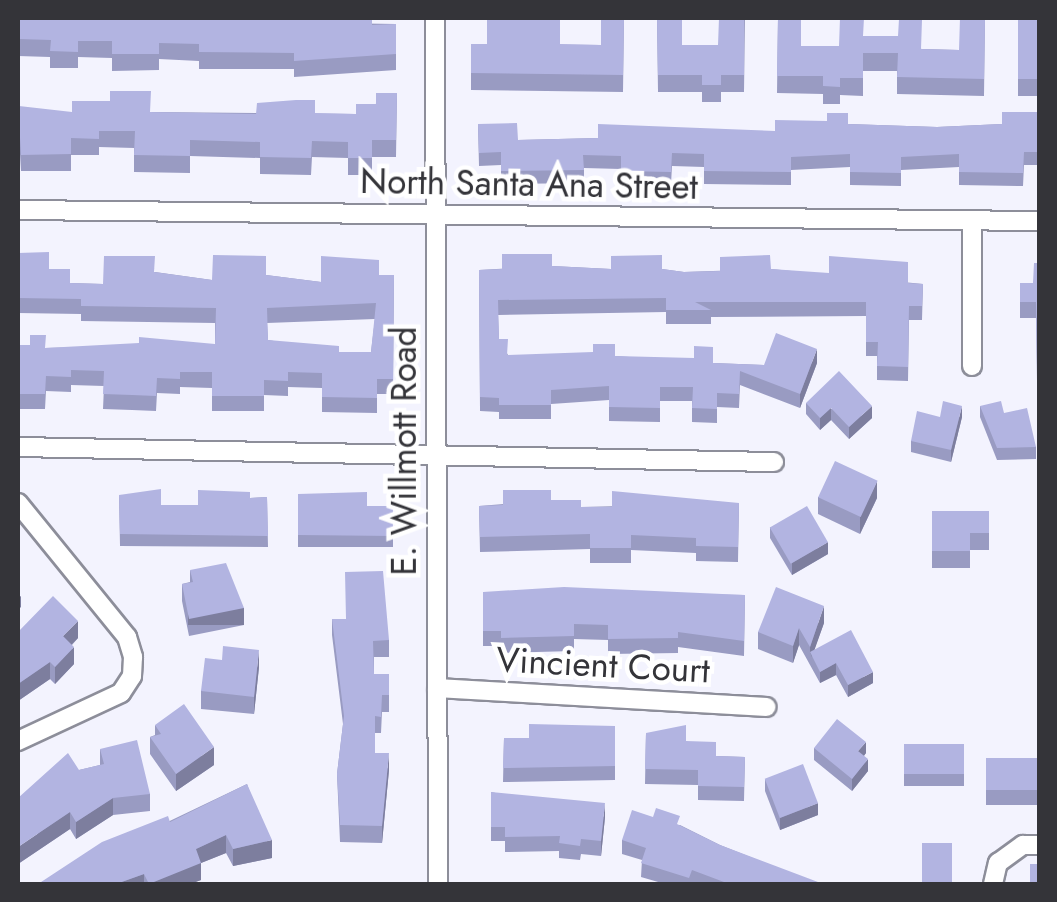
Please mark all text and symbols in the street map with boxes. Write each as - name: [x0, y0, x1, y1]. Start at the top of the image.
- street label: North Santa Ana Street: [360, 160, 698, 208]
- street label: E. Willmott Road: [383, 326, 425, 576]
- street label: Vincient Court: [495, 638, 711, 692]

